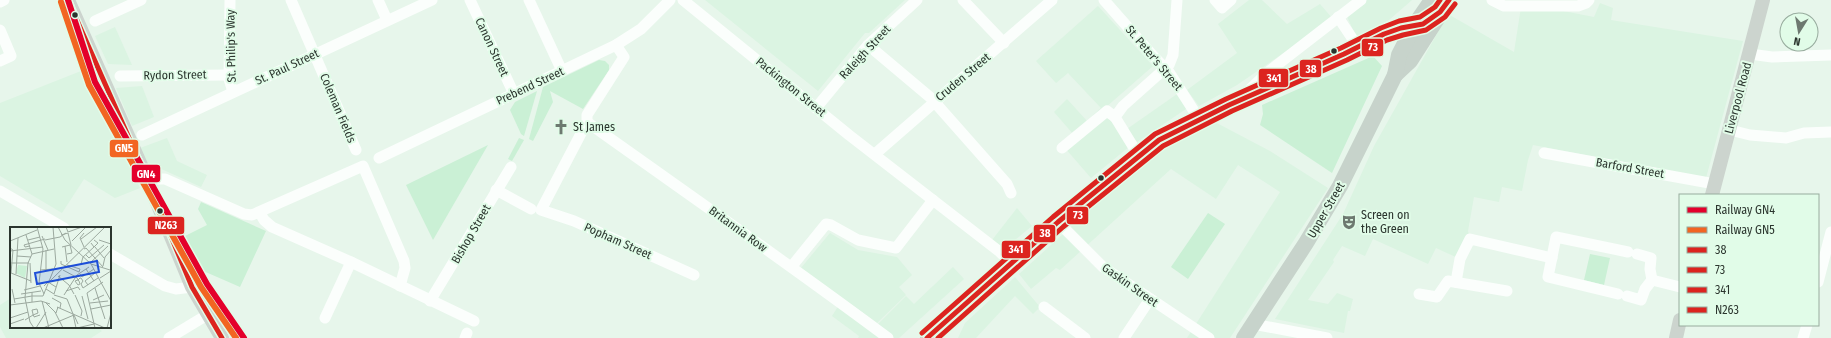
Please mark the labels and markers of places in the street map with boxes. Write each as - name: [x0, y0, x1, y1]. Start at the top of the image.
- unlabelled marker: [70, 10, 80, 20]
- unlabelled marker: [1329, 46, 1339, 56]
- church icon: St James: [552, 118, 570, 136]
- place label: St James: [573, 120, 615, 134]
- unlabelled marker: [1096, 173, 1106, 183]
- unlabelled marker: [155, 206, 165, 216]
- place label: Screen on the Green: [1361, 208, 1410, 236]
- theatre icon: Screen on the Green: [1340, 213, 1358, 231]

